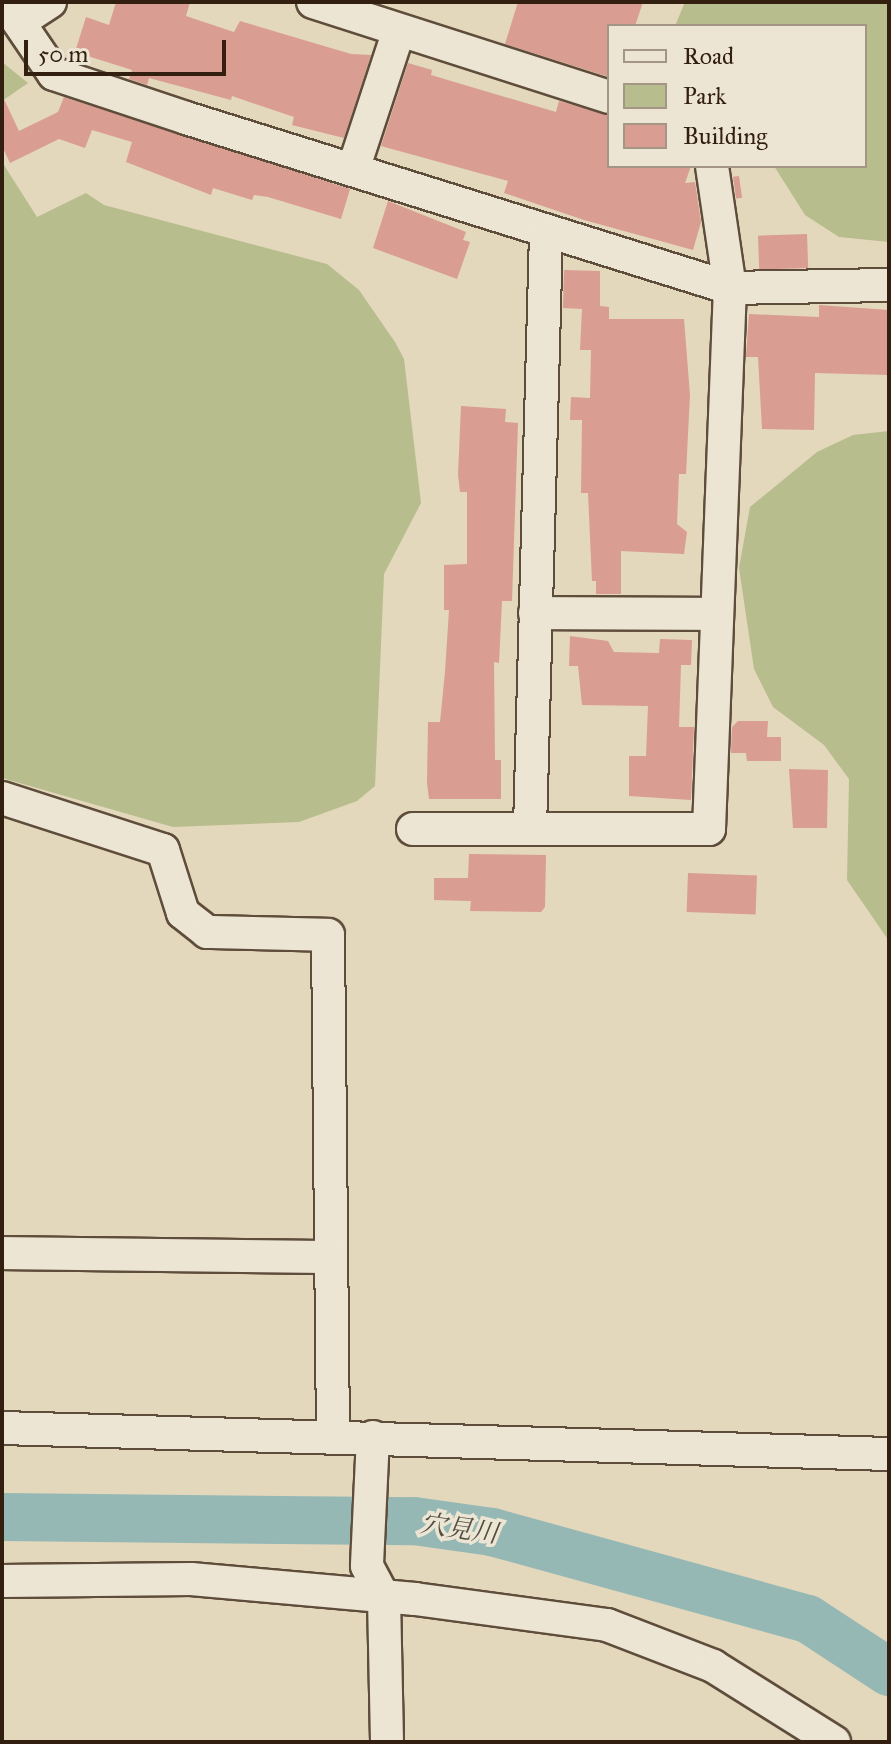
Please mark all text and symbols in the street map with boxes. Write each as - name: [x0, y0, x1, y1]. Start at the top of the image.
- scale bar: [28, 24, 230, 74]
- legend: [607, 24, 867, 168]
- text: 50 m: [38, 39, 88, 69]
- text: Road: [683, 41, 734, 71]
- text: Park: [683, 81, 726, 111]
- text: Building: [683, 121, 768, 151]
- water label: 穴見川: [418, 1508, 500, 1550]

